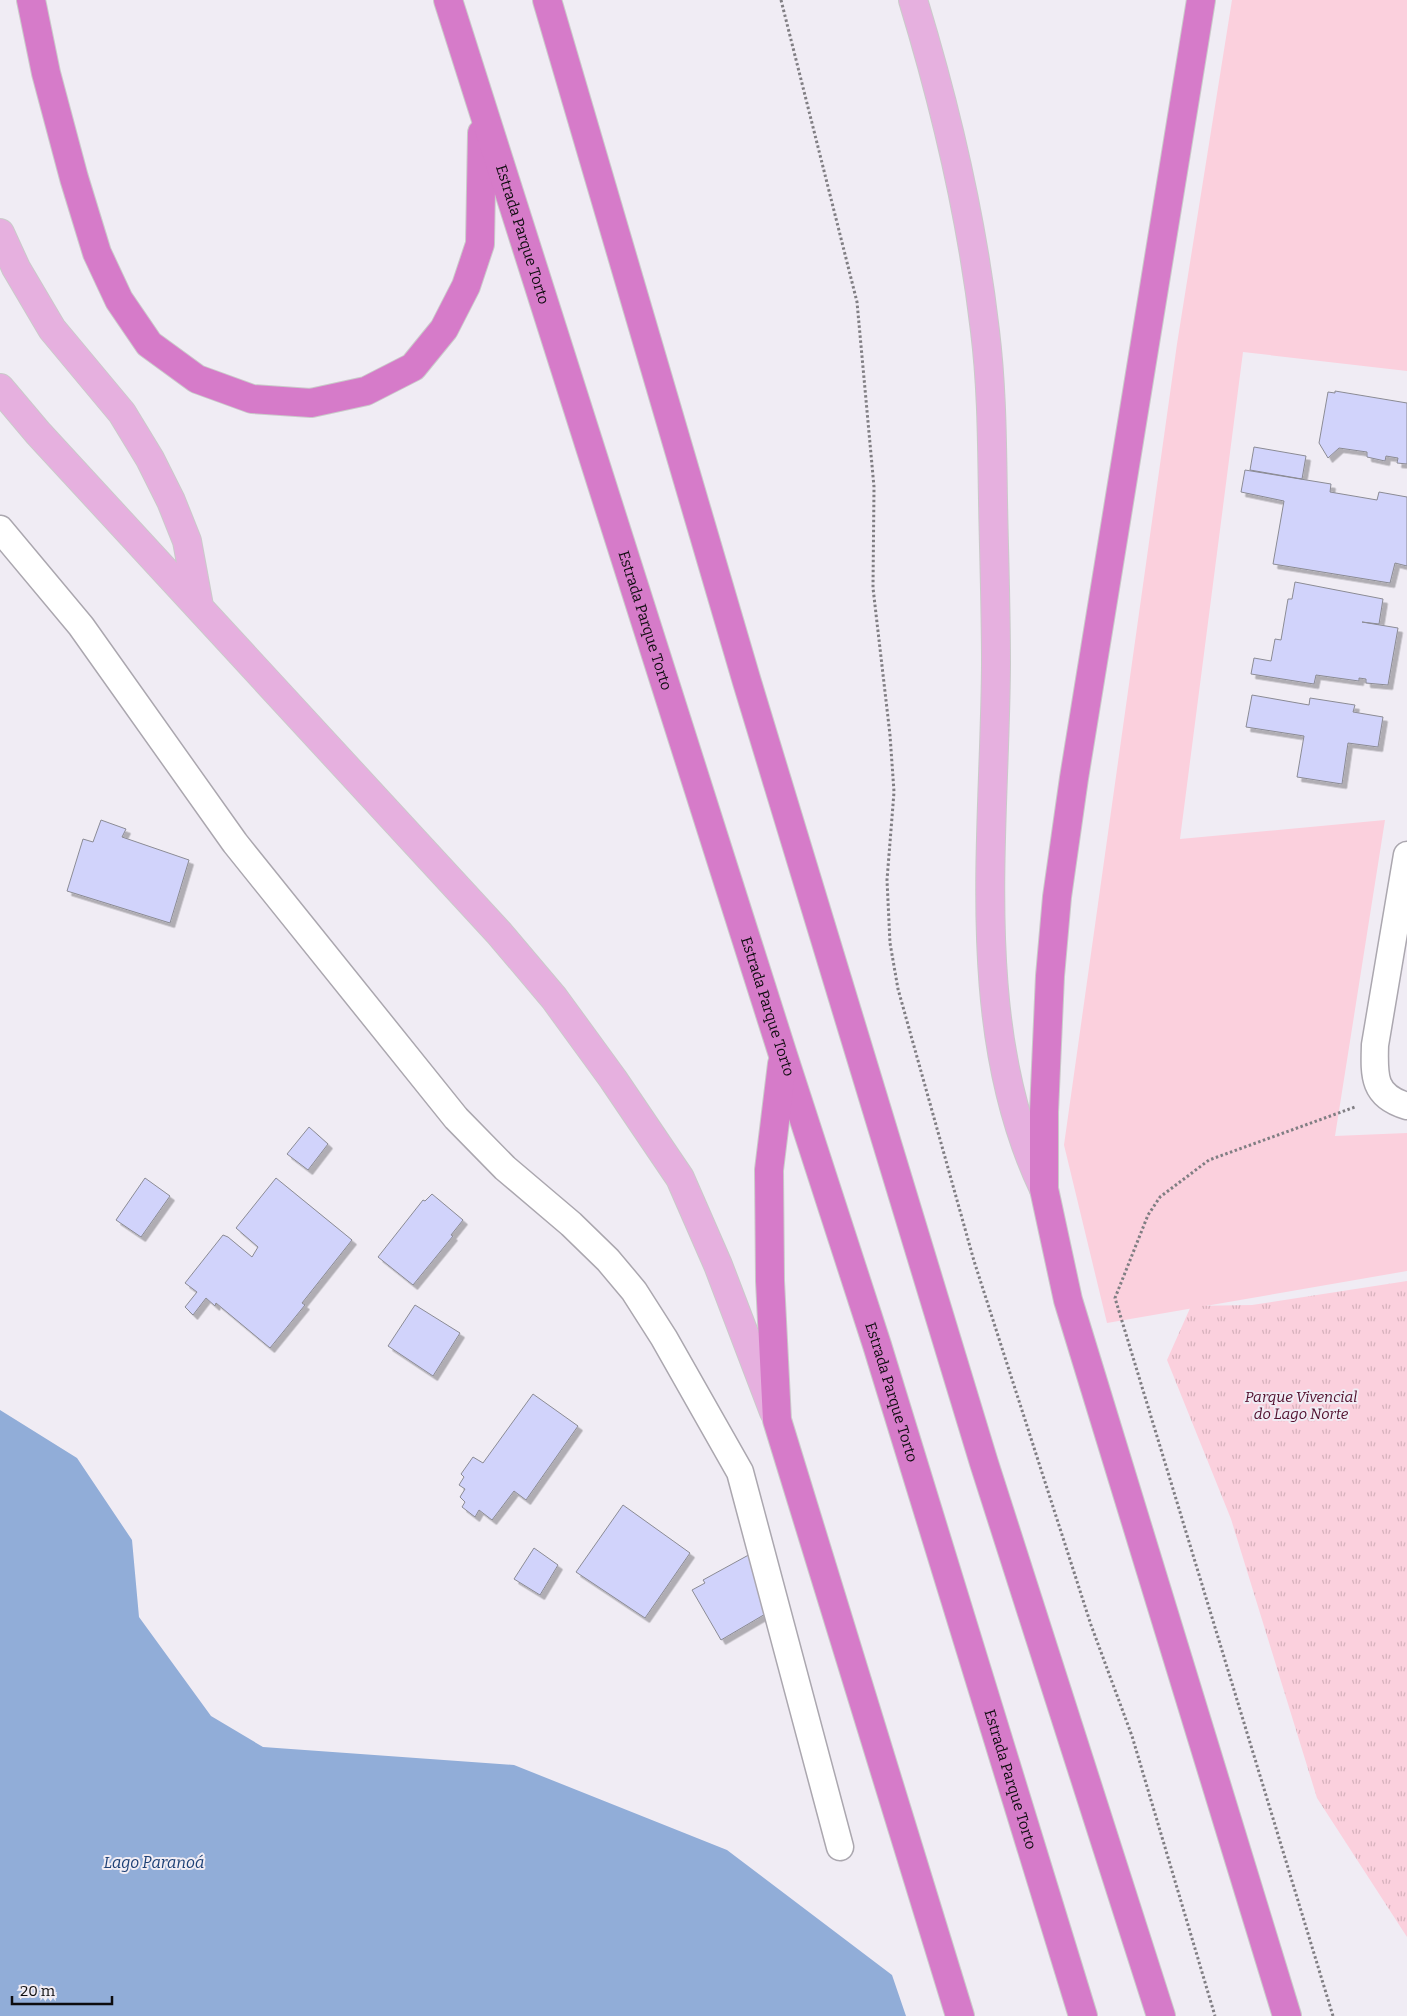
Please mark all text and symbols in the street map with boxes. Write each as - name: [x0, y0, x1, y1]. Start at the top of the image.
- street label: Estrada Parque Torto: [492, 162, 553, 307]
- street label: Estrada Parque Torto: [614, 548, 676, 693]
- street label: Estrada Parque Torto: [737, 934, 798, 1079]
- street label: Estrada Parque Torto: [861, 1320, 921, 1464]
- park label: Parque Vivencial do Lago Norte: [1245, 1388, 1357, 1423]
- street label: Estrada Parque Torto: [980, 1707, 1040, 1851]
- water label: Lago Paranoá: [104, 1853, 204, 1872]
- scale bar: [12, 1974, 112, 2006]
- text: 20 m: [20, 1982, 56, 2000]

